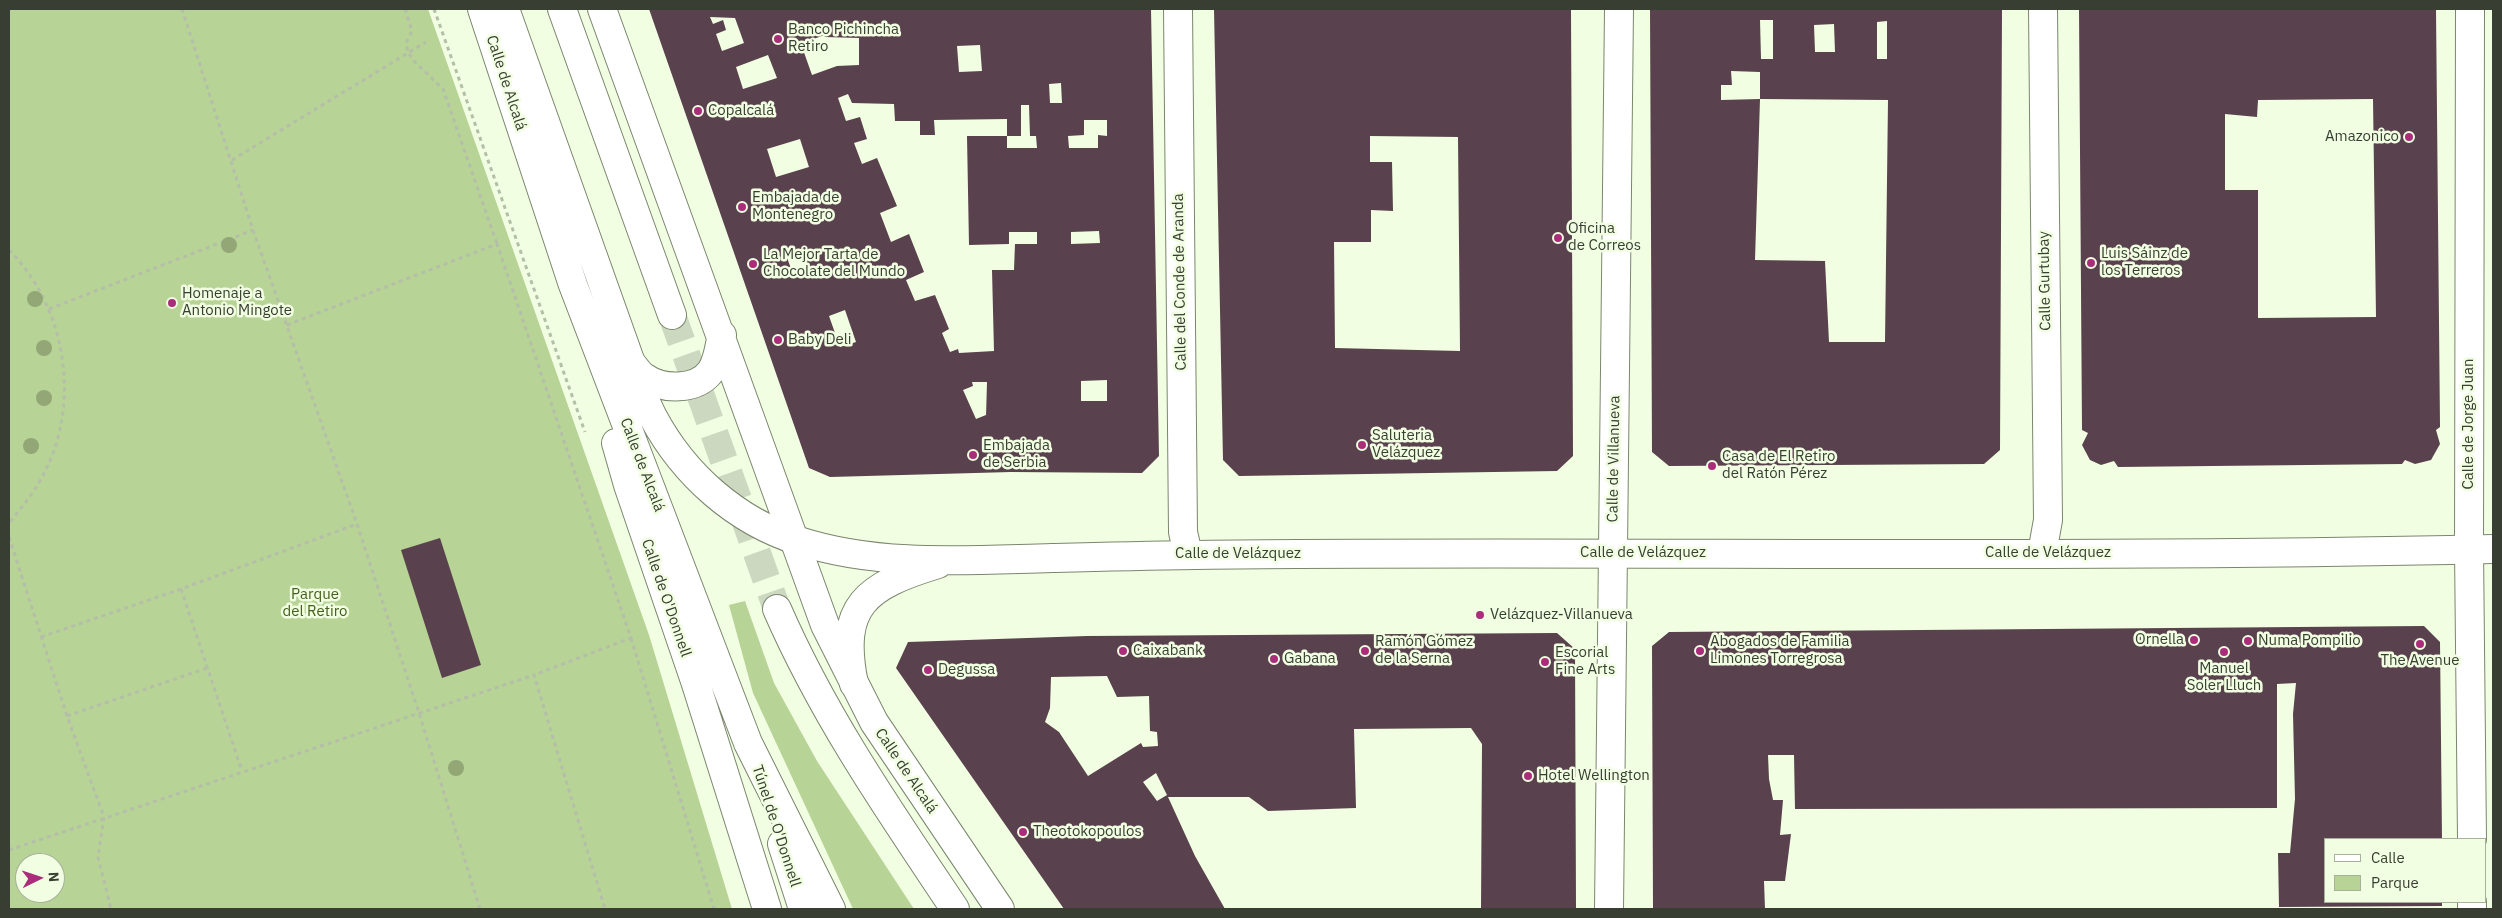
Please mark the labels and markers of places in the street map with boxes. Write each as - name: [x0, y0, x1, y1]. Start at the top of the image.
- place label: Banco Pichincha Retiro: [788, 21, 899, 56]
- marker: Banco Pichincha Retiro: [772, 33, 784, 45]
- place label: Copalcalá: [708, 102, 774, 120]
- marker: Copalcalá: [692, 105, 704, 117]
- place label: Amazonico: [2325, 128, 2399, 146]
- marker: Amazonico: [2403, 131, 2415, 143]
- place label: Embajada de Montenegro: [752, 189, 839, 224]
- marker: Embajada de Montenegro: [736, 201, 748, 213]
- place label: Oficina de Correos: [1568, 220, 1641, 255]
- marker: Oficina de Correos: [1552, 232, 1564, 244]
- place label: Luis Sáinz de los Terreros: [2101, 245, 2188, 280]
- place label: La Mejor Tarta de Chocolate del Mundo: [763, 246, 905, 281]
- marker: Luis Sáinz de los Terreros: [2085, 257, 2097, 269]
- marker: La Mejor Tarta de Chocolate del Mundo: [747, 258, 759, 270]
- place label: Homenaje a Antonio Mingote: [182, 285, 292, 320]
- marker: Homenaje a Antonio Mingote: [166, 297, 178, 309]
- place label: Baby Deli: [788, 331, 852, 349]
- marker: Baby Deli: [772, 334, 784, 346]
- place label: Saluteria Velázquez: [1372, 427, 1440, 462]
- place label: Embajada de Serbia: [983, 437, 1050, 472]
- marker: Saluteria Velázquez: [1356, 439, 1368, 451]
- place label: Casa de El Retiro del Ratón Pérez: [1722, 448, 1835, 483]
- marker: Embajada de Serbia: [967, 449, 979, 461]
- marker: Casa de El Retiro del Ratón Pérez: [1706, 460, 1718, 472]
- place label: Velázquez-Villanueva: [1490, 606, 1633, 624]
- marker: Velázquez-Villanueva: [1474, 609, 1486, 621]
- place label: Ornella: [2135, 631, 2184, 649]
- place label: Numa Pompilio: [2258, 632, 2361, 650]
- place label: Ramón Gómez de la Serna: [1375, 633, 1473, 668]
- place label: Abogados de Familia Limones Torregrosa: [1710, 633, 1849, 668]
- marker: Ornella: [2188, 634, 2200, 646]
- marker: Numa Pompilio: [2242, 635, 2254, 647]
- marker: The Avenue: [2414, 638, 2426, 650]
- place label: Caixabank: [1133, 642, 1203, 660]
- place label: Escorial Fine Arts: [1555, 644, 1615, 679]
- marker: Caixabank: [1117, 645, 1129, 657]
- marker: Ramón Gómez de la Serna: [1359, 645, 1371, 657]
- marker: Abogados de Familia Limones Torregrosa: [1694, 645, 1706, 657]
- marker: Manuel Soler Lluch: [2218, 646, 2230, 658]
- place label: Gabana: [1284, 650, 1336, 668]
- place label: The Avenue: [2381, 652, 2459, 670]
- marker: Gabana: [1268, 653, 1280, 665]
- marker: Escorial Fine Arts: [1539, 656, 1551, 668]
- place label: Manuel Soler Lluch: [2187, 660, 2261, 695]
- place label: Degussa: [938, 661, 995, 679]
- marker: Degussa: [922, 664, 934, 676]
- place label: Hotel Wellington: [1538, 767, 1650, 785]
- marker: Hotel Wellington: [1522, 770, 1534, 782]
- place label: Theotokopoulos: [1033, 823, 1142, 841]
- marker: Theotokopoulos: [1017, 826, 1029, 838]

